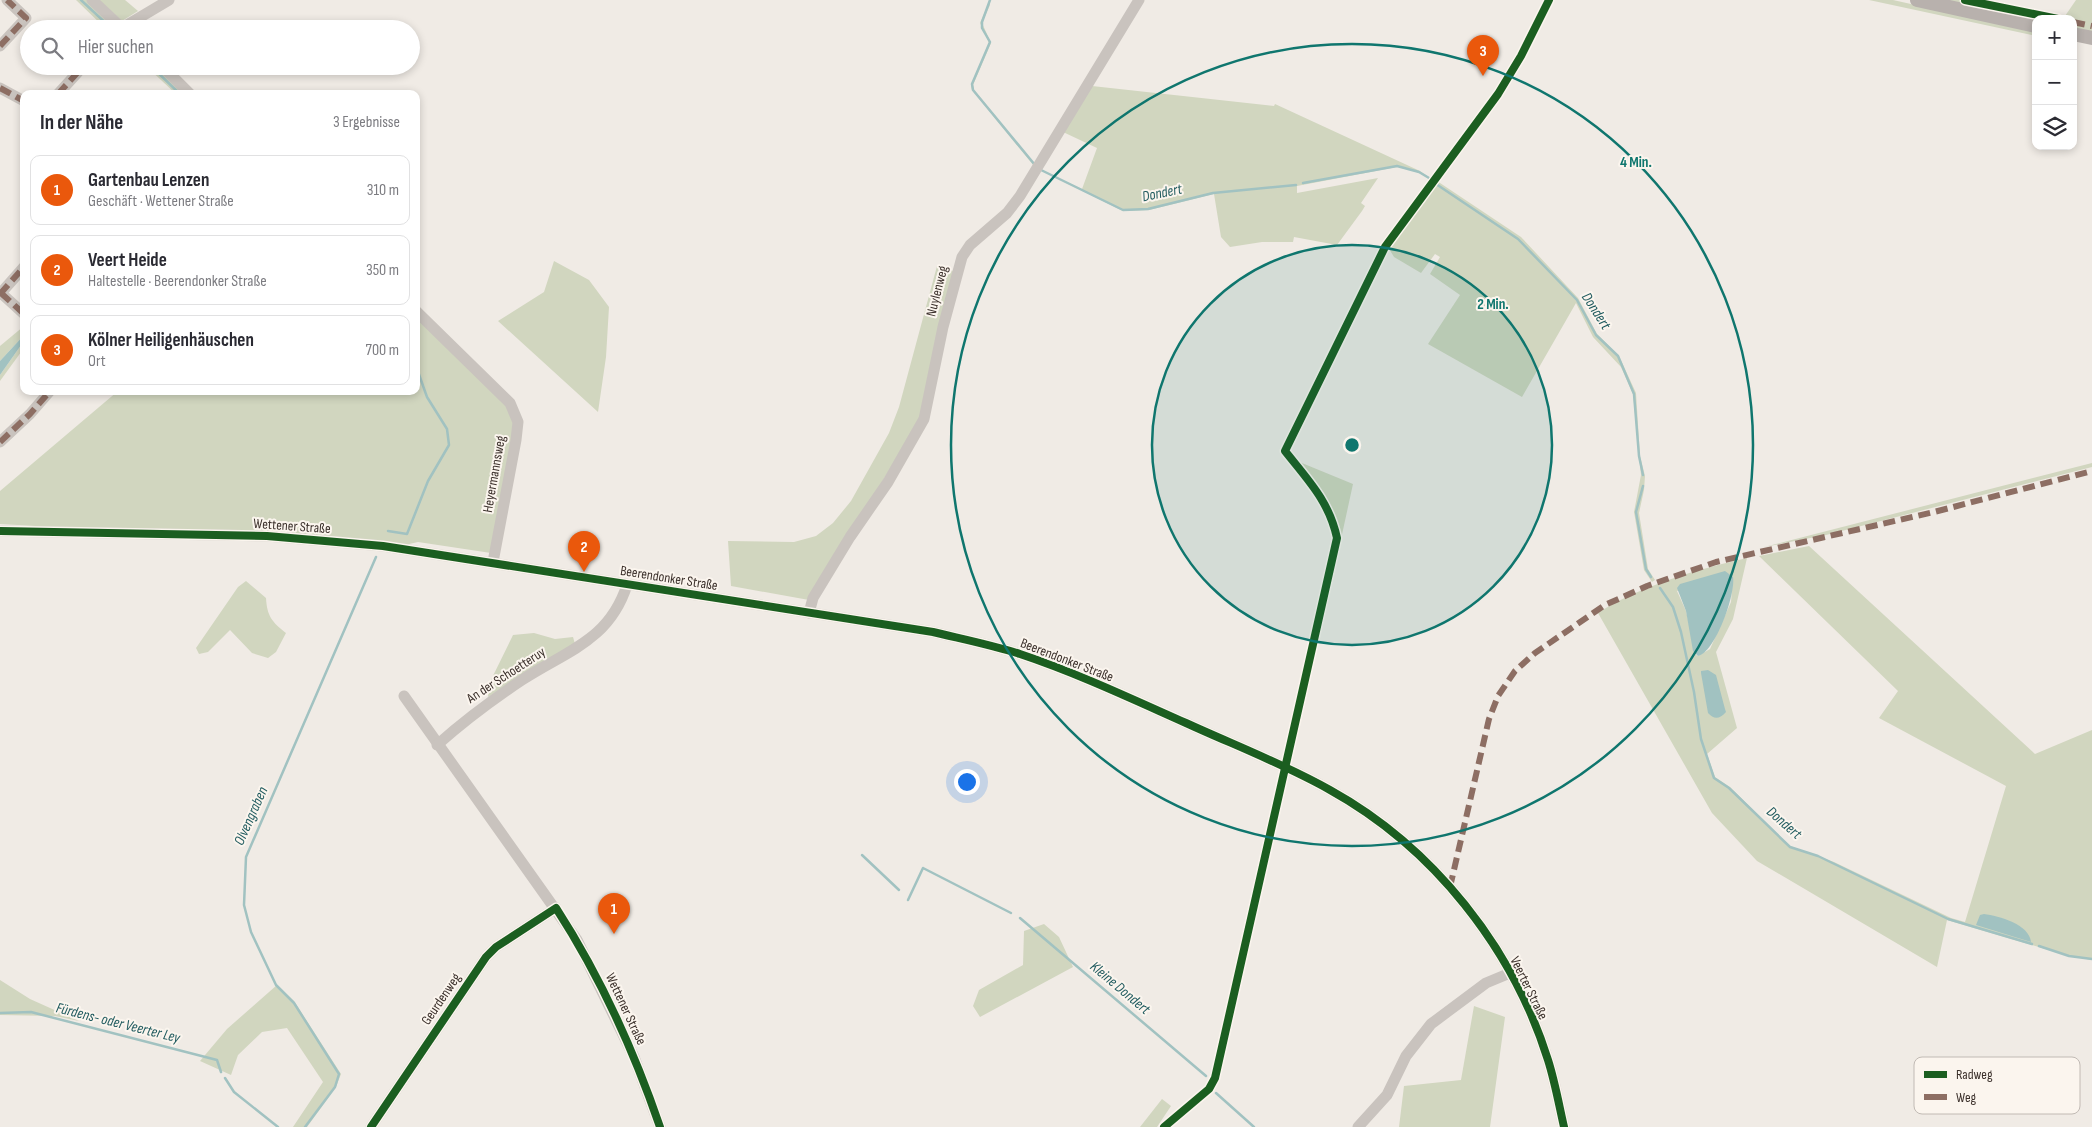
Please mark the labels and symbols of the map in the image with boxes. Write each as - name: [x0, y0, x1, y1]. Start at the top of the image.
- pin: 3: [1467, 35, 1499, 76]
- text: 4 Min.: [1620, 153, 1652, 172]
- water label: Dondert: [1140, 179, 1184, 207]
- street label: Nuylenweg: [923, 263, 952, 318]
- water label: Dondert: [1577, 289, 1615, 334]
- text: 2 Min.: [1477, 295, 1509, 314]
- street label: Heyermannsweg: [479, 434, 509, 514]
- centre of rings: [1343, 436, 1361, 454]
- street label: Wettener Straße: [253, 515, 331, 537]
- pin: 2: [568, 531, 600, 572]
- street label: Beerendonker Straße: [619, 562, 719, 594]
- street label: Beerendonker Straße: [1018, 634, 1116, 686]
- street label: An der Schoetteruy: [463, 643, 549, 707]
- your location: [954, 769, 980, 795]
- water label: Olvengraben: [230, 784, 272, 848]
- water label: Dondert: [1762, 803, 1806, 844]
- pin: 1: [598, 893, 630, 934]
- street label: Veerter Straße: [1506, 954, 1552, 1022]
- water label: Kleine Dondert: [1086, 957, 1154, 1019]
- street label: Geurdenweg: [418, 970, 465, 1028]
- street label: Wettener Straße: [602, 970, 650, 1048]
- water label: Fürdens- oder Veerter Ley: [54, 998, 183, 1048]
- legend: [1914, 1057, 2080, 1114]
- text: Radweg: [1956, 1066, 1993, 1083]
- text: Weg: [1956, 1089, 1977, 1106]

